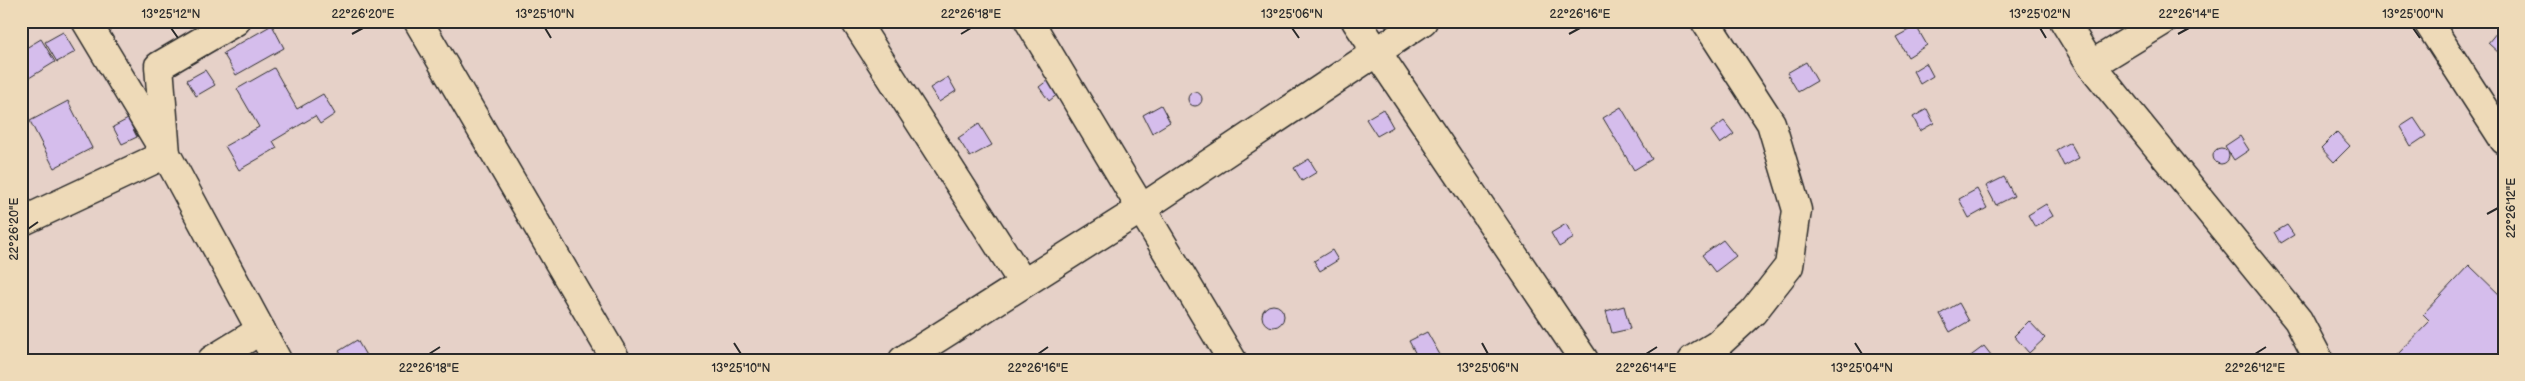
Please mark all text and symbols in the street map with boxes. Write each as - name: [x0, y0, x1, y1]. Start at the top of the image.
- text: 13°25'12"N: [141, 7, 201, 22]
- text: 22°26'20"E: [332, 7, 395, 22]
- text: 13°25'10"N: [515, 7, 575, 22]
- text: 22°26'18"E: [941, 7, 1001, 22]
- text: 13°25'06"N: [1261, 7, 1323, 22]
- text: 22°26'16"E: [1550, 7, 1610, 22]
- text: 13°25'02"N: [2009, 7, 2071, 22]
- text: 22°26'14"E: [2159, 7, 2219, 22]
- text: 13°25'00"N: [2382, 7, 2444, 22]
- text: 22°26'12"E: [2504, 178, 2519, 238]
- text: 22°26'20"E: [7, 197, 22, 260]
- text: 22°26'18"E: [399, 361, 459, 376]
- text: 13°25'10"N: [711, 361, 771, 376]
- text: 22°26'16"E: [1008, 361, 1068, 376]
- text: 13°25'06"N: [1457, 361, 1519, 376]
- text: 22°26'14"E: [1616, 361, 1676, 376]
- text: 13°25'04"N: [1831, 361, 1893, 376]
- text: 22°26'12"E: [2225, 361, 2285, 376]

